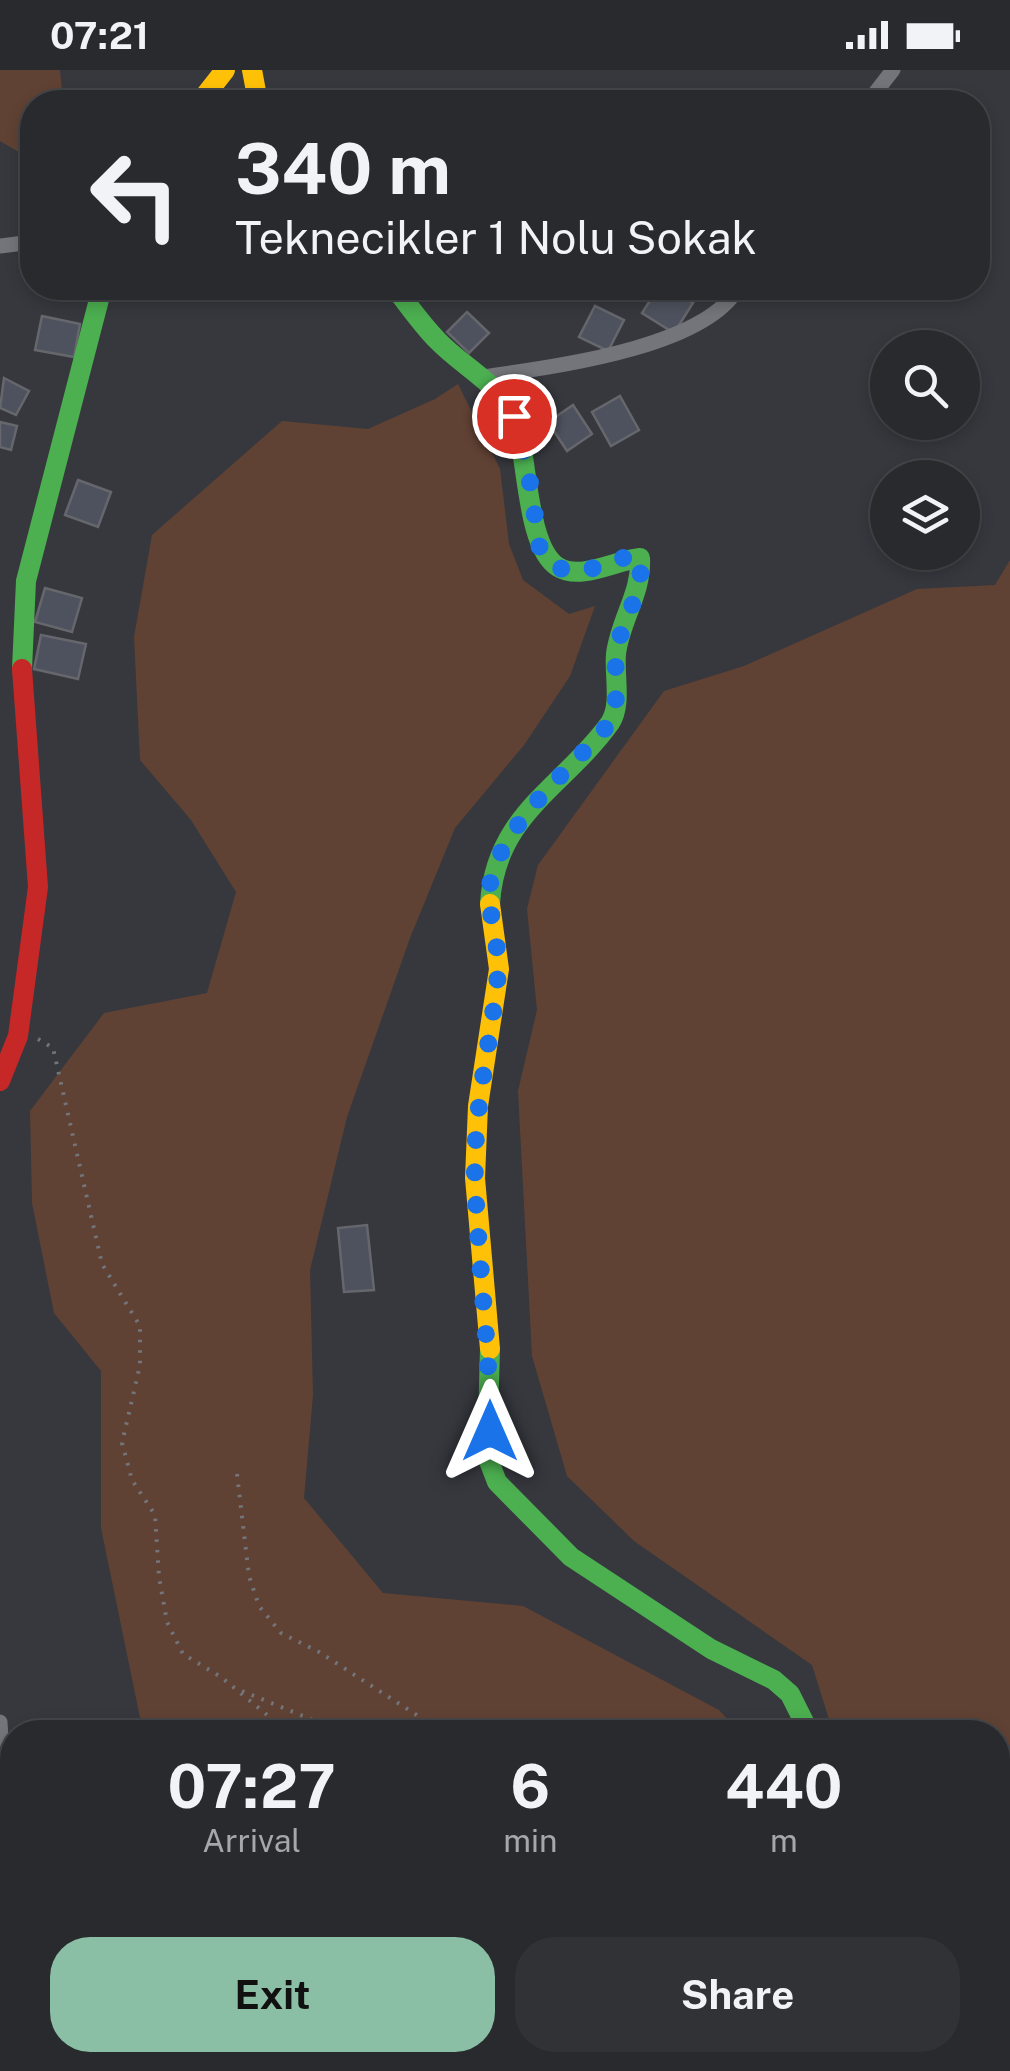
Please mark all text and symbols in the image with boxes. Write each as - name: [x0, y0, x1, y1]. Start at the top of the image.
- text: 07:21: [50, 13, 149, 58]
- text: 340 m: [235, 127, 451, 210]
- icon: left: [70, 130, 200, 260]
- text: Teknecikler 1 Nolu Sokak: [235, 211, 757, 264]
- map controls: [870, 330, 980, 570]
- button: search: [870, 330, 980, 440]
- pin: [472, 374, 557, 459]
- icon: arrive: [487, 389, 542, 444]
- button: layers: [870, 460, 980, 570]
- position arrow: [438, 1379, 542, 1483]
- text: 07:27: [168, 1751, 336, 1822]
- text: 6: [511, 1751, 550, 1822]
- text: 440: [725, 1751, 842, 1822]
- text: Arrival: [202, 1822, 301, 1859]
- text: min: [503, 1822, 558, 1859]
- text: m: [770, 1822, 798, 1859]
- button: Exit: [50, 1937, 495, 2052]
- button: Share: [515, 1937, 960, 2052]

